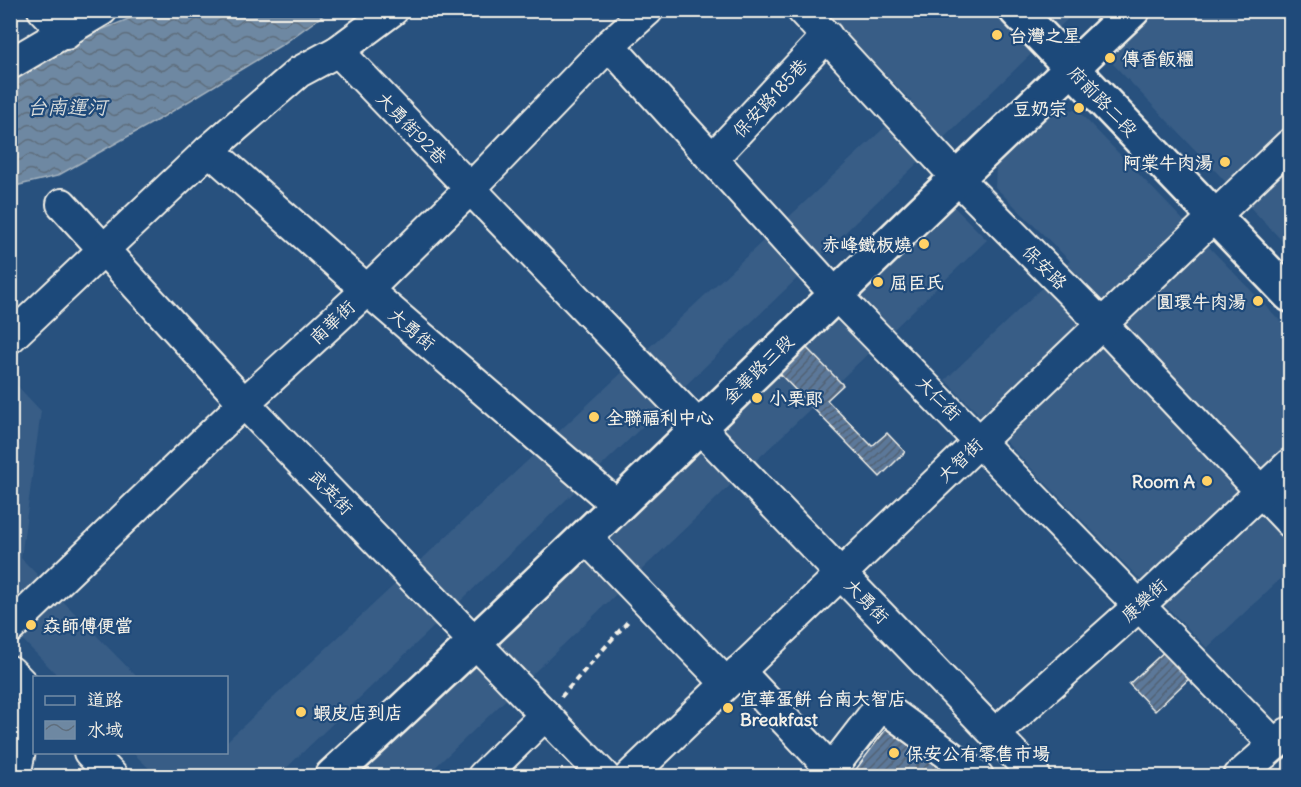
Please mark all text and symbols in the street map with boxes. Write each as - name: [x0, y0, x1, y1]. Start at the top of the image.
- place label: 台灣之星: [1009, 24, 1081, 47]
- marker: 台灣之星: [990, 28, 1004, 42]
- place label: 傳香飯糰: [1122, 47, 1194, 70]
- marker: 傳香飯糰: [1103, 51, 1117, 65]
- street label: 保安路185巷: [728, 54, 812, 142]
- street label: 府前路二段: [1063, 61, 1143, 141]
- street label: 大勇街92巷: [372, 87, 452, 169]
- water label: 台南運河: [27, 94, 110, 119]
- place label: 豆奶宗: [1013, 97, 1067, 120]
- marker: 豆奶宗: [1072, 101, 1086, 115]
- place label: 阿棠牛肉湯: [1123, 151, 1213, 174]
- marker: 阿棠牛肉湯: [1218, 155, 1232, 169]
- place label: 赤峰鐵板燒: [822, 233, 912, 256]
- marker: 赤峰鐵板燒: [917, 237, 931, 251]
- street label: 保安路: [1018, 240, 1072, 294]
- place label: 屈臣氏: [890, 271, 944, 294]
- marker: 屈臣氏: [871, 275, 885, 289]
- place label: 圓環牛肉湯: [1156, 290, 1246, 313]
- marker: 圓環牛肉湯: [1251, 294, 1265, 308]
- street label: 南華街: [304, 295, 360, 349]
- street label: 大勇街: [384, 303, 440, 355]
- street label: 金華路三段: [718, 329, 798, 409]
- street label: 大仁街: [912, 371, 966, 425]
- place label: 小栗郎: [769, 387, 823, 410]
- marker: 小栗郎: [750, 391, 764, 405]
- place label: 全聯福利中心: [606, 406, 714, 429]
- marker: 全聯福利中心: [587, 410, 601, 424]
- street label: 大智街: [933, 433, 987, 487]
- street label: 武英街: [304, 465, 358, 519]
- place label: Room A: [1132, 470, 1195, 493]
- marker: Room A: [1200, 474, 1214, 488]
- street label: 康樂街: [1116, 573, 1172, 627]
- street label: 大勇街: [840, 574, 894, 628]
- place label: 𡘙師傅便當: [43, 614, 133, 637]
- marker: 𡘙師傅便當: [24, 618, 38, 632]
- legend: [33, 676, 228, 754]
- place label: 宜華蛋餅 台南大智店 Breakfast: [740, 687, 906, 731]
- text: 道路: [87, 688, 123, 711]
- place label: 蝦皮店到店: [313, 701, 403, 724]
- marker: 宜華蛋餅 台南大智店 Breakfast: [721, 701, 735, 715]
- marker: 蝦皮店到店: [294, 705, 308, 719]
- text: 水域: [87, 718, 123, 741]
- place label: 保安公有零售市場: [906, 742, 1050, 765]
- marker: 保安公有零售市場: [887, 746, 901, 760]

